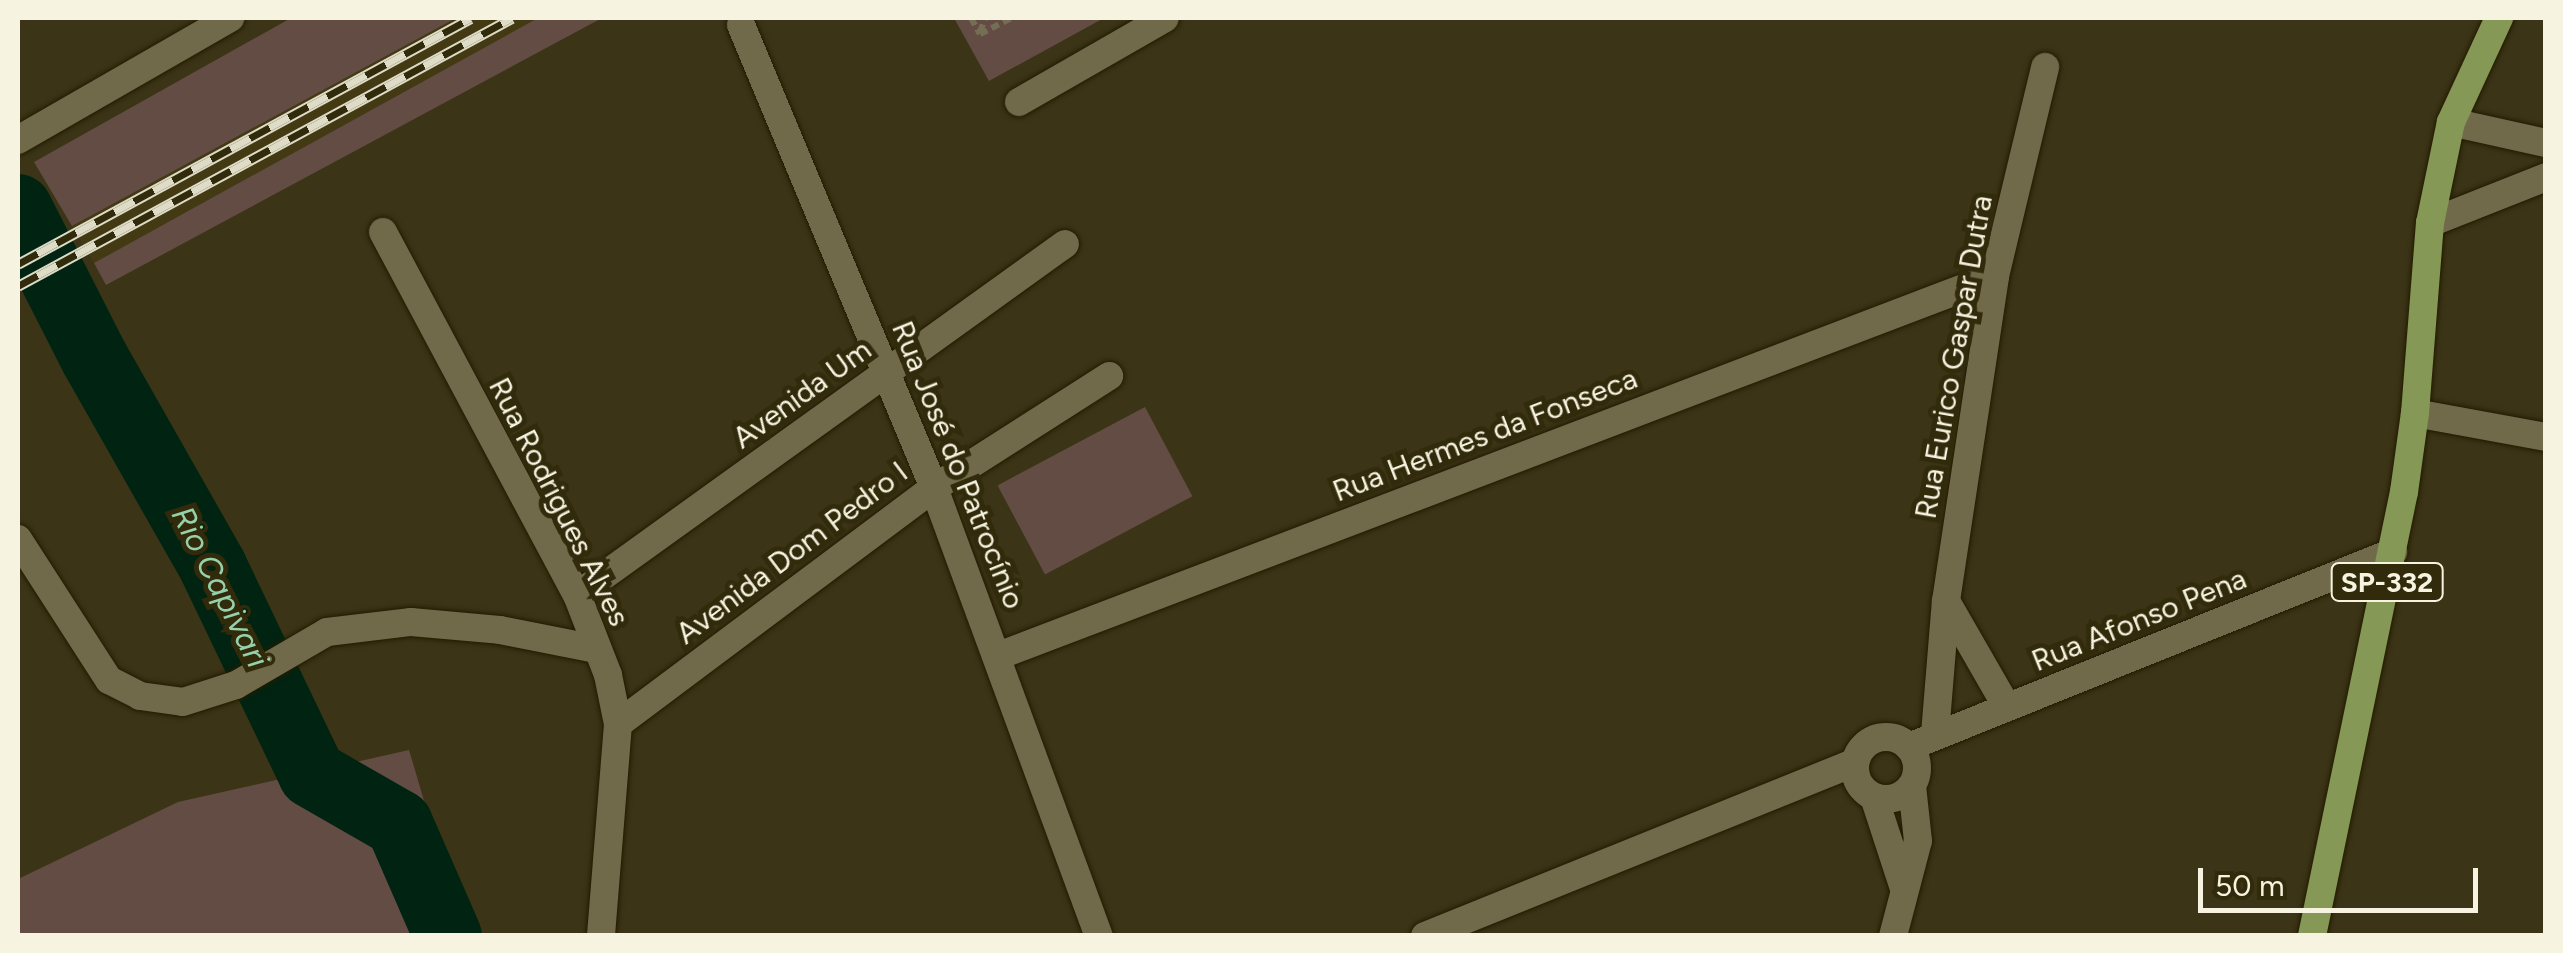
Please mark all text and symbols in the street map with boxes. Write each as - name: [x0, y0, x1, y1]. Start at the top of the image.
- street label: Rua Eurico Gaspar Dutra: [1908, 193, 2000, 521]
- street label: Rua José do Patrocínio: [884, 316, 1032, 614]
- street label: Avenida Um: [726, 332, 878, 456]
- street label: Rua Hermes da Fonseca: [1328, 360, 1642, 510]
- street label: Rua Rodrigues Alves: [481, 372, 637, 632]
- street label: Avenida Dom Pedro I: [669, 454, 915, 652]
- water label: Rio Capivari: [163, 500, 277, 674]
- road number: SP-332: [2330, 559, 2444, 605]
- street label: Rua Afonso Pena: [2027, 561, 2251, 679]
- scale bar: [2203, 848, 2483, 910]
- text: 50 m: [2215, 867, 2284, 904]

